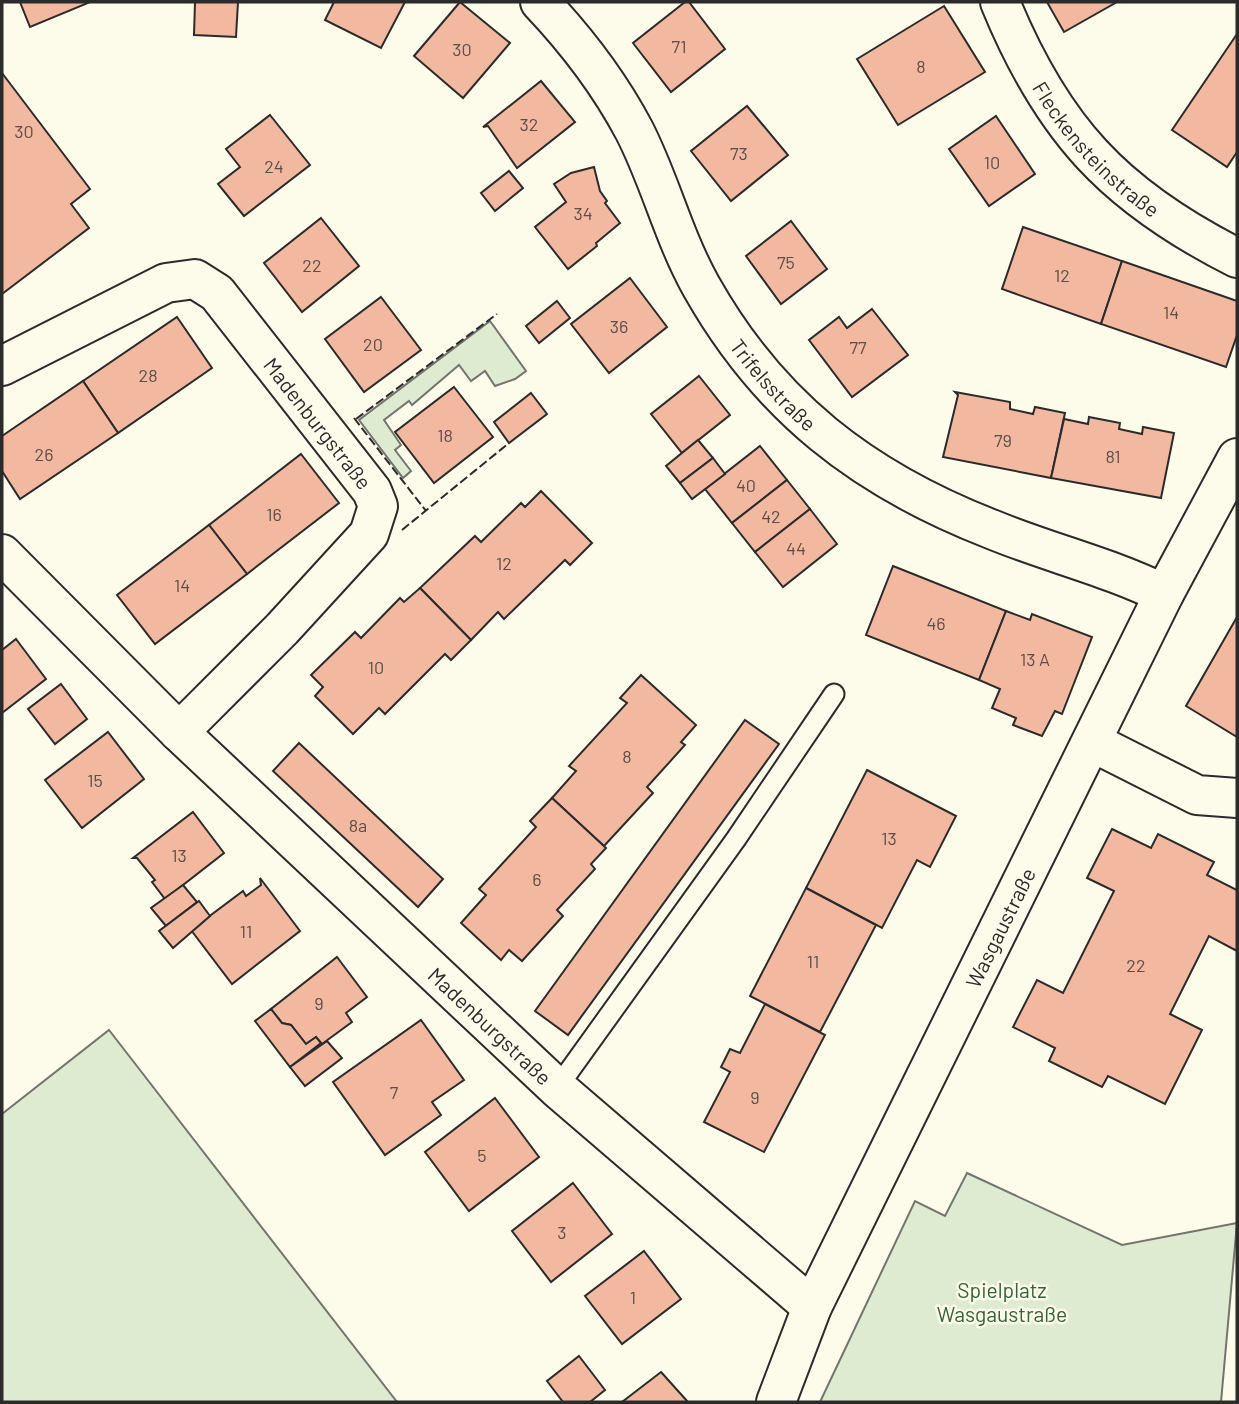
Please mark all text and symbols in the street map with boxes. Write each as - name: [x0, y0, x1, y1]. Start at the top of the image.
- house number: 71: [672, 35, 686, 57]
- house number: 30: [452, 38, 472, 60]
- house number: 8: [916, 55, 926, 77]
- street label: Fleckensteinstraße: [1029, 77, 1165, 221]
- house number: 32: [520, 113, 538, 135]
- house number: 30: [14, 120, 34, 142]
- house number: 73: [730, 142, 748, 164]
- house number: 10: [984, 151, 1000, 173]
- house number: 24: [264, 155, 284, 177]
- house number: 34: [573, 202, 593, 224]
- house number: 75: [777, 251, 795, 273]
- house number: 22: [302, 254, 322, 276]
- house number: 12: [1054, 264, 1070, 286]
- house number: 14: [1163, 301, 1179, 323]
- house number: 36: [610, 315, 628, 337]
- house number: 20: [363, 333, 383, 355]
- street label: Trifelsstraße: [726, 334, 822, 435]
- house number: 77: [849, 336, 867, 358]
- street label: Madenburgstraße: [259, 352, 378, 493]
- house number: 28: [138, 364, 158, 386]
- house number: 18: [437, 424, 453, 446]
- house number: 79: [994, 429, 1012, 451]
- house number: 26: [35, 443, 53, 465]
- house number: 81: [1105, 445, 1121, 467]
- house number: 40: [736, 474, 756, 496]
- house number: 16: [266, 503, 282, 525]
- house number: 42: [761, 505, 781, 527]
- house number: 44: [786, 537, 806, 559]
- house number: 12: [496, 552, 512, 574]
- house number: 14: [174, 574, 190, 596]
- house number: 46: [926, 612, 946, 634]
- house number: 13 A: [1020, 648, 1050, 670]
- house number: 10: [368, 656, 384, 678]
- house number: 8: [622, 745, 632, 767]
- house number: 15: [87, 769, 103, 791]
- house number: 8a: [349, 814, 367, 836]
- house number: 13: [881, 827, 897, 849]
- house number: 13: [171, 844, 187, 866]
- street label: Wasgaustraße: [959, 863, 1040, 991]
- house number: 6: [532, 868, 542, 890]
- house number: 11: [240, 920, 252, 942]
- house number: 11: [807, 950, 819, 972]
- house number: 22: [1126, 954, 1146, 976]
- street label: Madenburgstraße: [424, 961, 557, 1089]
- house number: 9: [314, 992, 324, 1014]
- house number: 7: [390, 1081, 399, 1103]
- house number: 9: [750, 1086, 760, 1108]
- house number: 5: [477, 1144, 487, 1166]
- house number: 3: [557, 1221, 567, 1243]
- park label: Spielplatz Wasgaustraße: [937, 1277, 1067, 1326]
- house number: 1: [630, 1286, 636, 1308]

